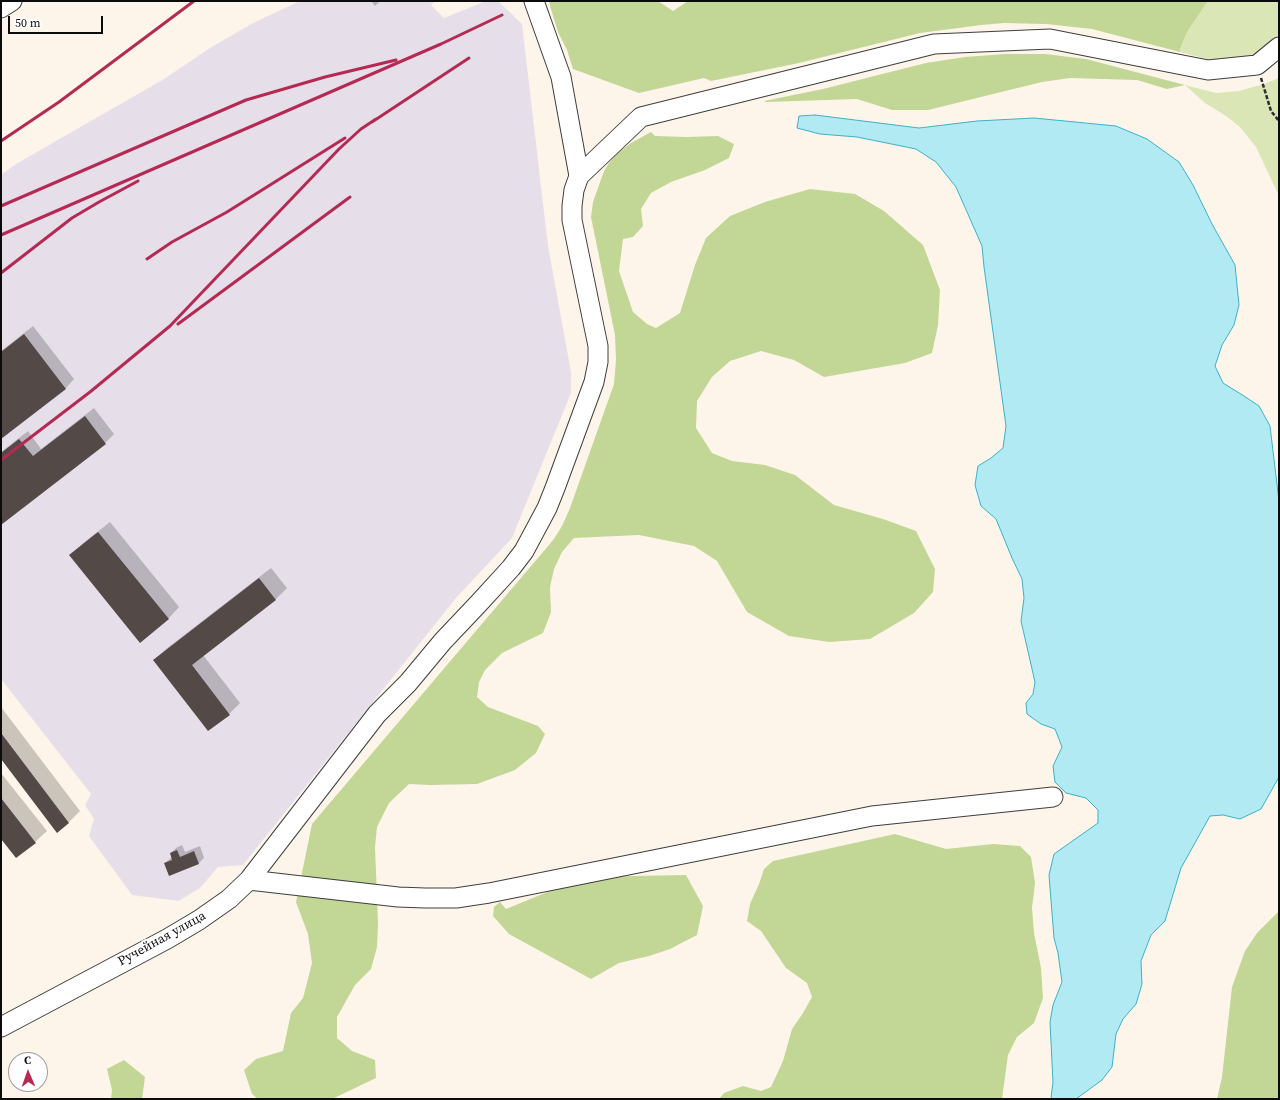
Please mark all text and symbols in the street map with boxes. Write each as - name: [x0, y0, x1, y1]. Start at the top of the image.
- scale bar: [10, 8, 105, 34]
- text: 50 m: [15, 15, 41, 31]
- street label: Ручейная улица: [115, 908, 209, 970]
- north arrow: [8, 1052, 48, 1092]
- text: С: [24, 1053, 31, 1068]

